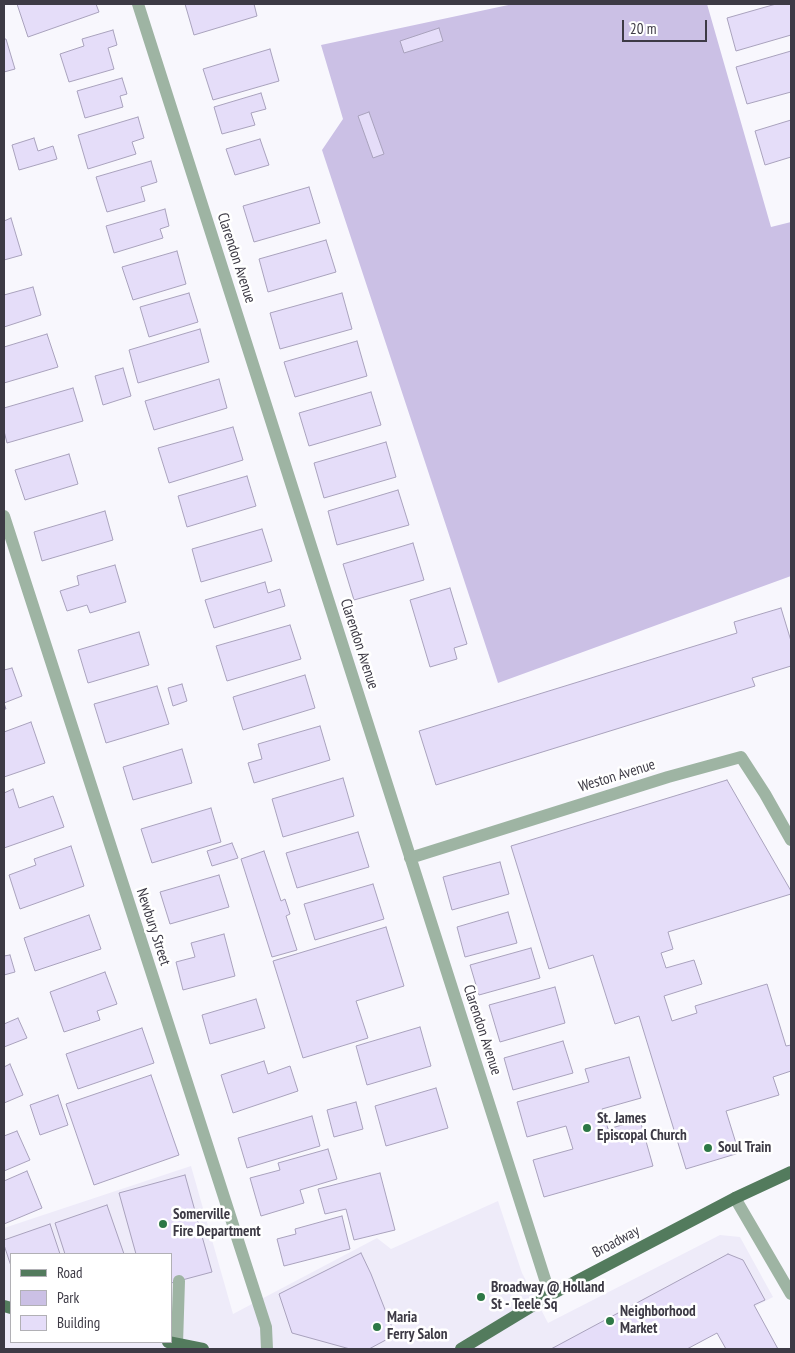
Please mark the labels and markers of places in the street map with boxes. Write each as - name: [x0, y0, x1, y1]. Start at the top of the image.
- place label: St. James Episcopal Church: [597, 1110, 687, 1145]
- marker: St. James Episcopal Church: [581, 1122, 593, 1134]
- place label: Soul Train: [718, 1139, 771, 1157]
- marker: Soul Train: [702, 1142, 714, 1154]
- place label: Somerville Fire Department: [173, 1206, 260, 1241]
- marker: Somerville Fire Department: [157, 1218, 169, 1230]
- place label: Broadway @ Holland St - Teele Sq: [491, 1279, 604, 1314]
- marker: Broadway @ Holland St - Teele Sq: [475, 1291, 487, 1303]
- place label: Neighborhood Market: [620, 1303, 696, 1338]
- place label: Maria Ferry Salon: [387, 1309, 447, 1344]
- marker: Neighborhood Market: [604, 1315, 616, 1327]
- marker: Maria Ferry Salon: [371, 1321, 383, 1333]

